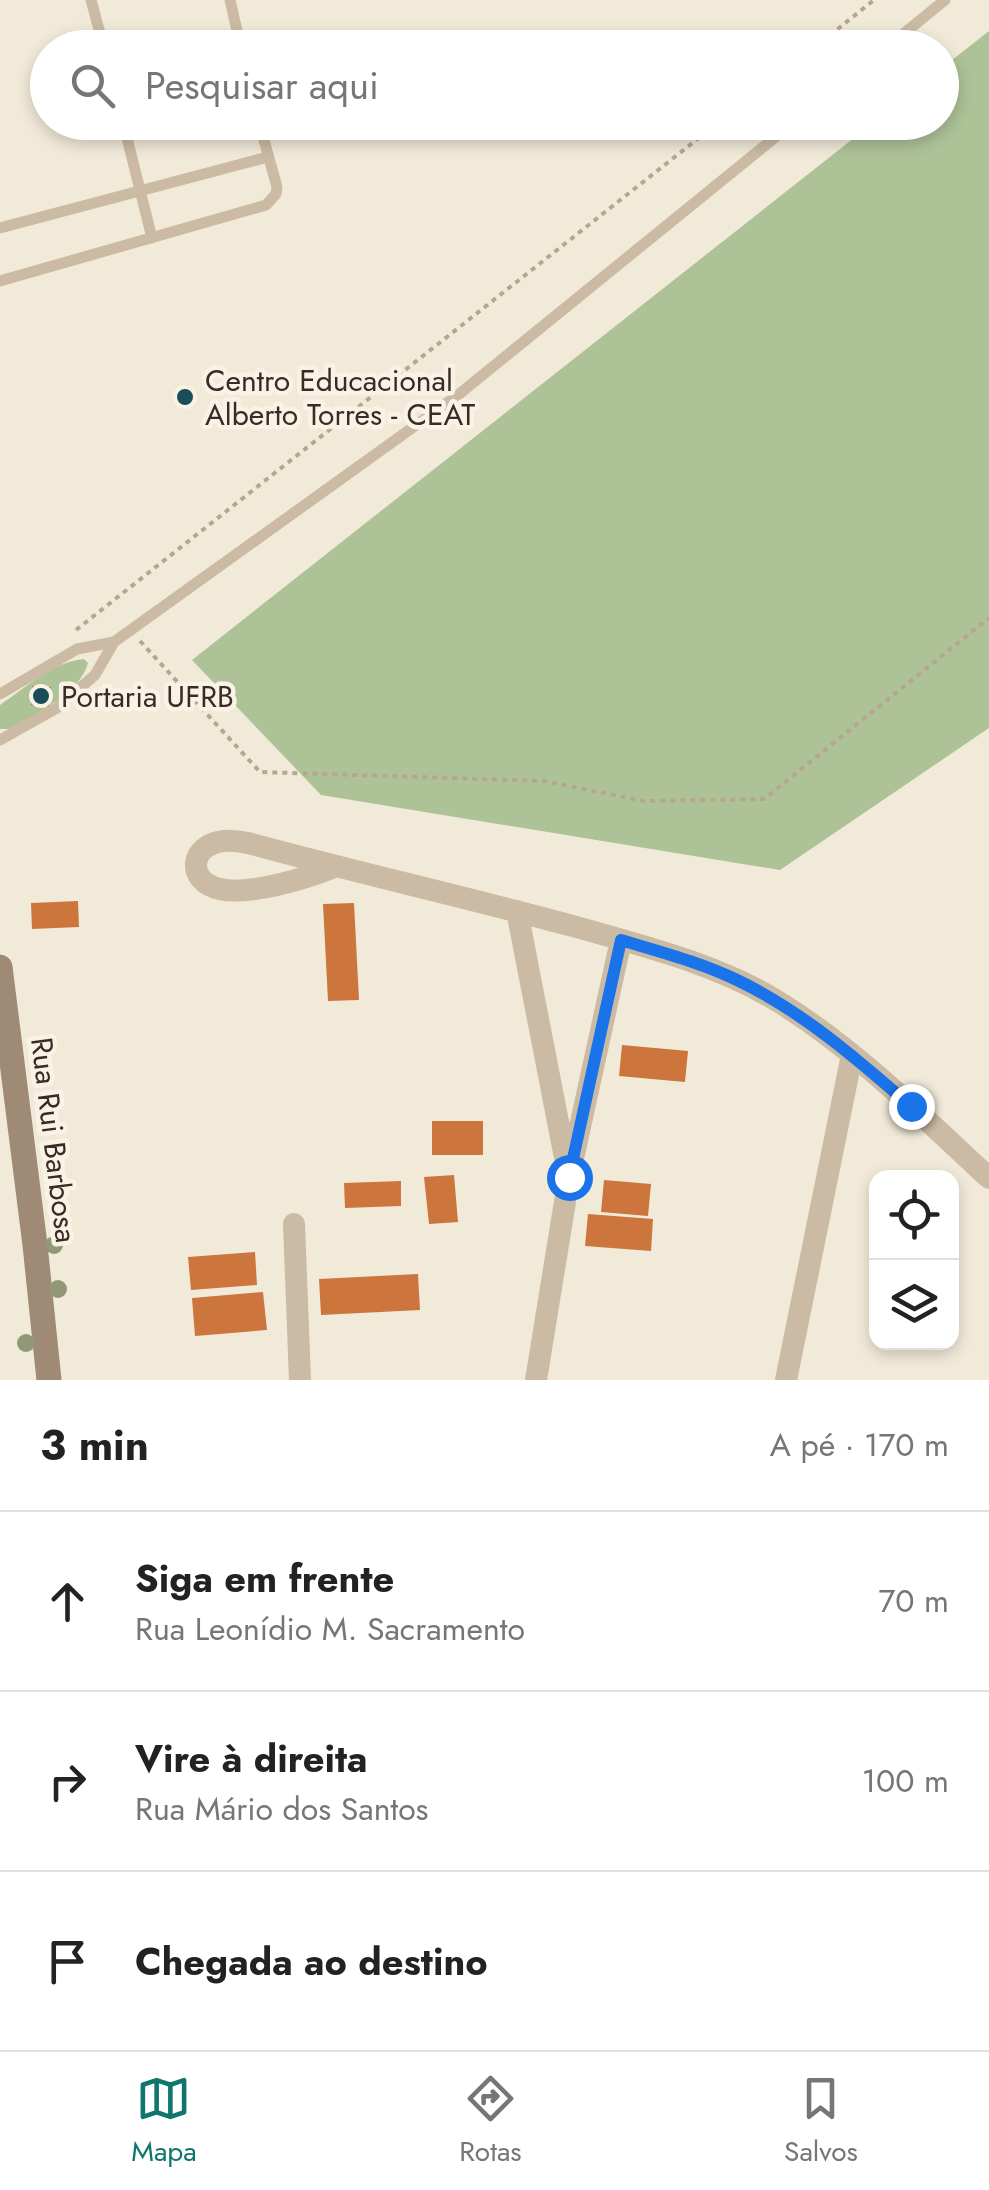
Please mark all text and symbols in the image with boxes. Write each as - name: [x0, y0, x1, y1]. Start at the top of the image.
- search box: [30, 30, 959, 140]
- icon: search: [65, 58, 120, 113]
- text: Pesquisar aqui: [145, 58, 379, 113]
- place label: Centro Educacional Alberto Torres - CEAT: [205, 359, 475, 436]
- marker: Centro Educacional Alberto Torres - CEAT: [174, 386, 196, 408]
- place label: Portaria UFRB: [61, 675, 234, 718]
- marker: Portaria UFRB: [30, 685, 52, 707]
- street label: Rua Rui Barbosa: [20, 1035, 88, 1245]
- route end: [889, 1084, 935, 1130]
- route start: [547, 1155, 593, 1201]
- map controls: [869, 1170, 959, 1350]
- button: locate: [869, 1170, 959, 1260]
- button: layers: [869, 1260, 959, 1350]
- text: 3 min: [40, 1415, 149, 1476]
- text: A pé · 170 m: [770, 1422, 949, 1468]
- text: Siga em frente: [135, 1551, 394, 1606]
- icon: ahead: [40, 1574, 95, 1629]
- text: 70 m: [878, 1578, 949, 1624]
- text: Rua Leonídio M. Sacramento: [135, 1606, 525, 1652]
- text: Vire à direita: [135, 1731, 368, 1786]
- icon: right: [40, 1754, 95, 1809]
- text: 100 m: [862, 1758, 949, 1804]
- text: Rua Mário dos Santos: [135, 1786, 429, 1832]
- icon: arrive: [40, 1934, 95, 1989]
- text: Chegada ao destino: [135, 1934, 488, 1989]
- tab: Mapa: [131, 2071, 197, 2172]
- tab: Rotas: [459, 2071, 522, 2172]
- tab: Salvos: [784, 2071, 858, 2172]

